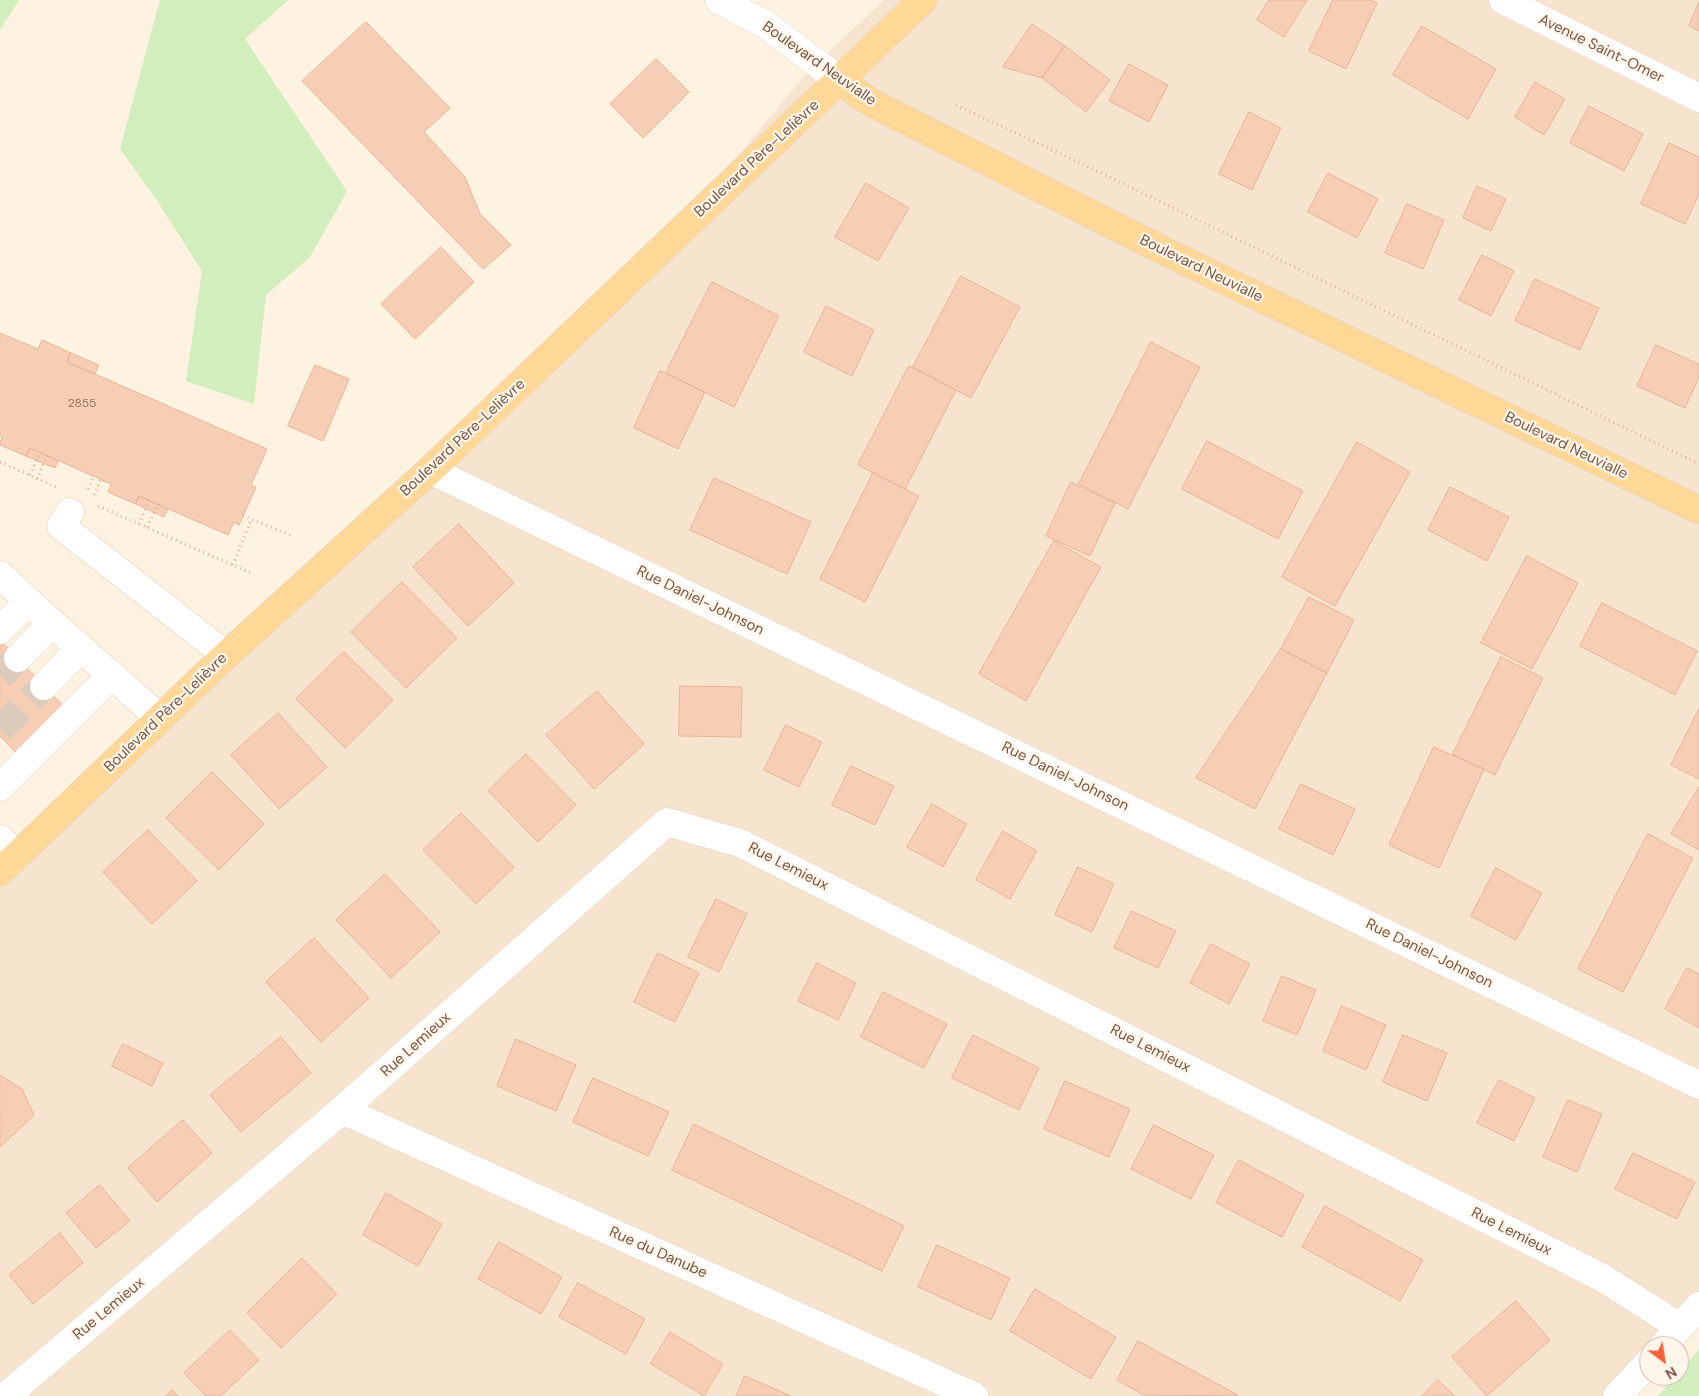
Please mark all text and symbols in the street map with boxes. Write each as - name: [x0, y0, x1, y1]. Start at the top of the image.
- street label: Avenue Saint-Omer: [1535, 11, 1667, 87]
- street label: Boulevard Neuvialle: [759, 18, 879, 110]
- street label: Boulevard Père-Lelièvre: [691, 96, 823, 222]
- street label: Boulevard Neuvialle: [1136, 231, 1266, 307]
- street label: Boulevard Père-Lelièvre: [397, 375, 529, 501]
- house number: 2855: [68, 397, 96, 411]
- street label: Boulevard Neuvialle: [1501, 408, 1631, 484]
- street label: Rue Daniel-Johnson: [633, 562, 767, 640]
- street label: Boulevard Père-Lelièvre: [101, 650, 231, 776]
- street label: Rue Daniel-Johnson: [998, 738, 1132, 816]
- street label: Rue Lemieux: [745, 839, 831, 895]
- street label: Rue Daniel-Johnson: [1362, 915, 1496, 993]
- street label: Rue Lemieux: [377, 1009, 455, 1081]
- street label: Rue Lemieux: [1107, 1021, 1193, 1077]
- street label: Rue Lemieux: [1468, 1204, 1554, 1260]
- street label: Rue du Danube: [606, 1223, 710, 1283]
- street label: Rue Lemieux: [70, 1274, 148, 1344]
- north arrow: [1639, 1336, 1689, 1386]
- text: N: [1662, 1363, 1680, 1383]

